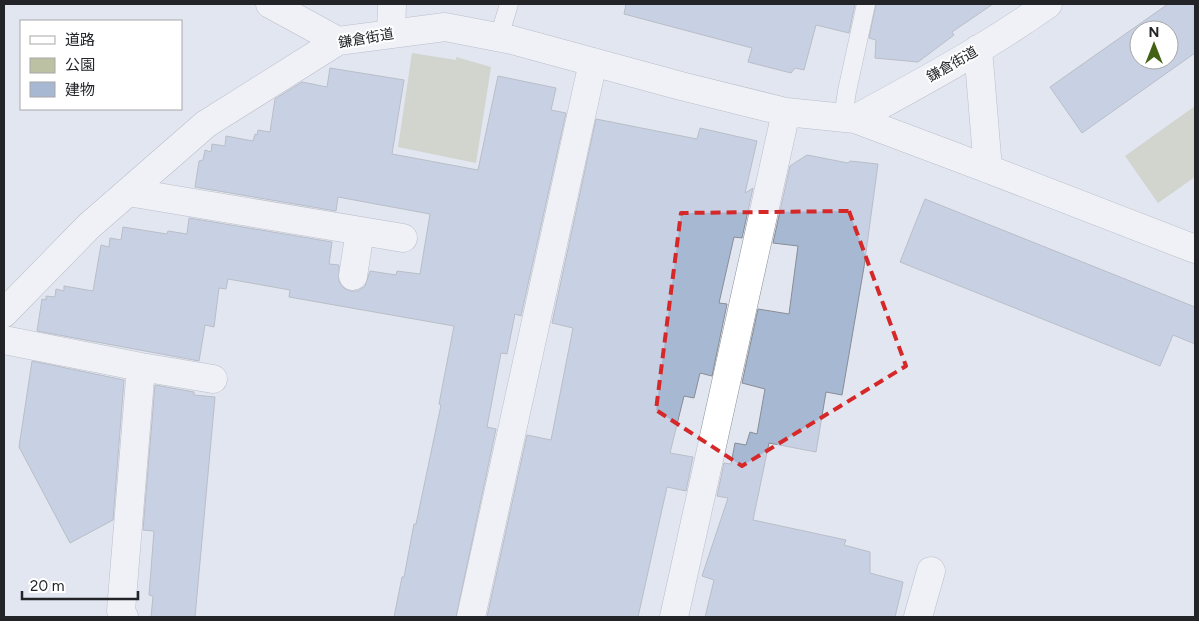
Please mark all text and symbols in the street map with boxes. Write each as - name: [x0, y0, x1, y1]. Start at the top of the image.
- legend: [20, 20, 182, 110]
- north arrow: [1129, 20, 1179, 70]
- text: N: [1149, 24, 1159, 41]
- street label: 鎌倉街道: [337, 25, 395, 52]
- text: 道路: [65, 31, 95, 49]
- street label: 鎌倉街道: [924, 43, 981, 86]
- text: 公園: [65, 56, 95, 74]
- text: 建物: [65, 81, 95, 99]
- scale bar: [22, 568, 139, 600]
- text: 20 m: [30, 577, 64, 595]

